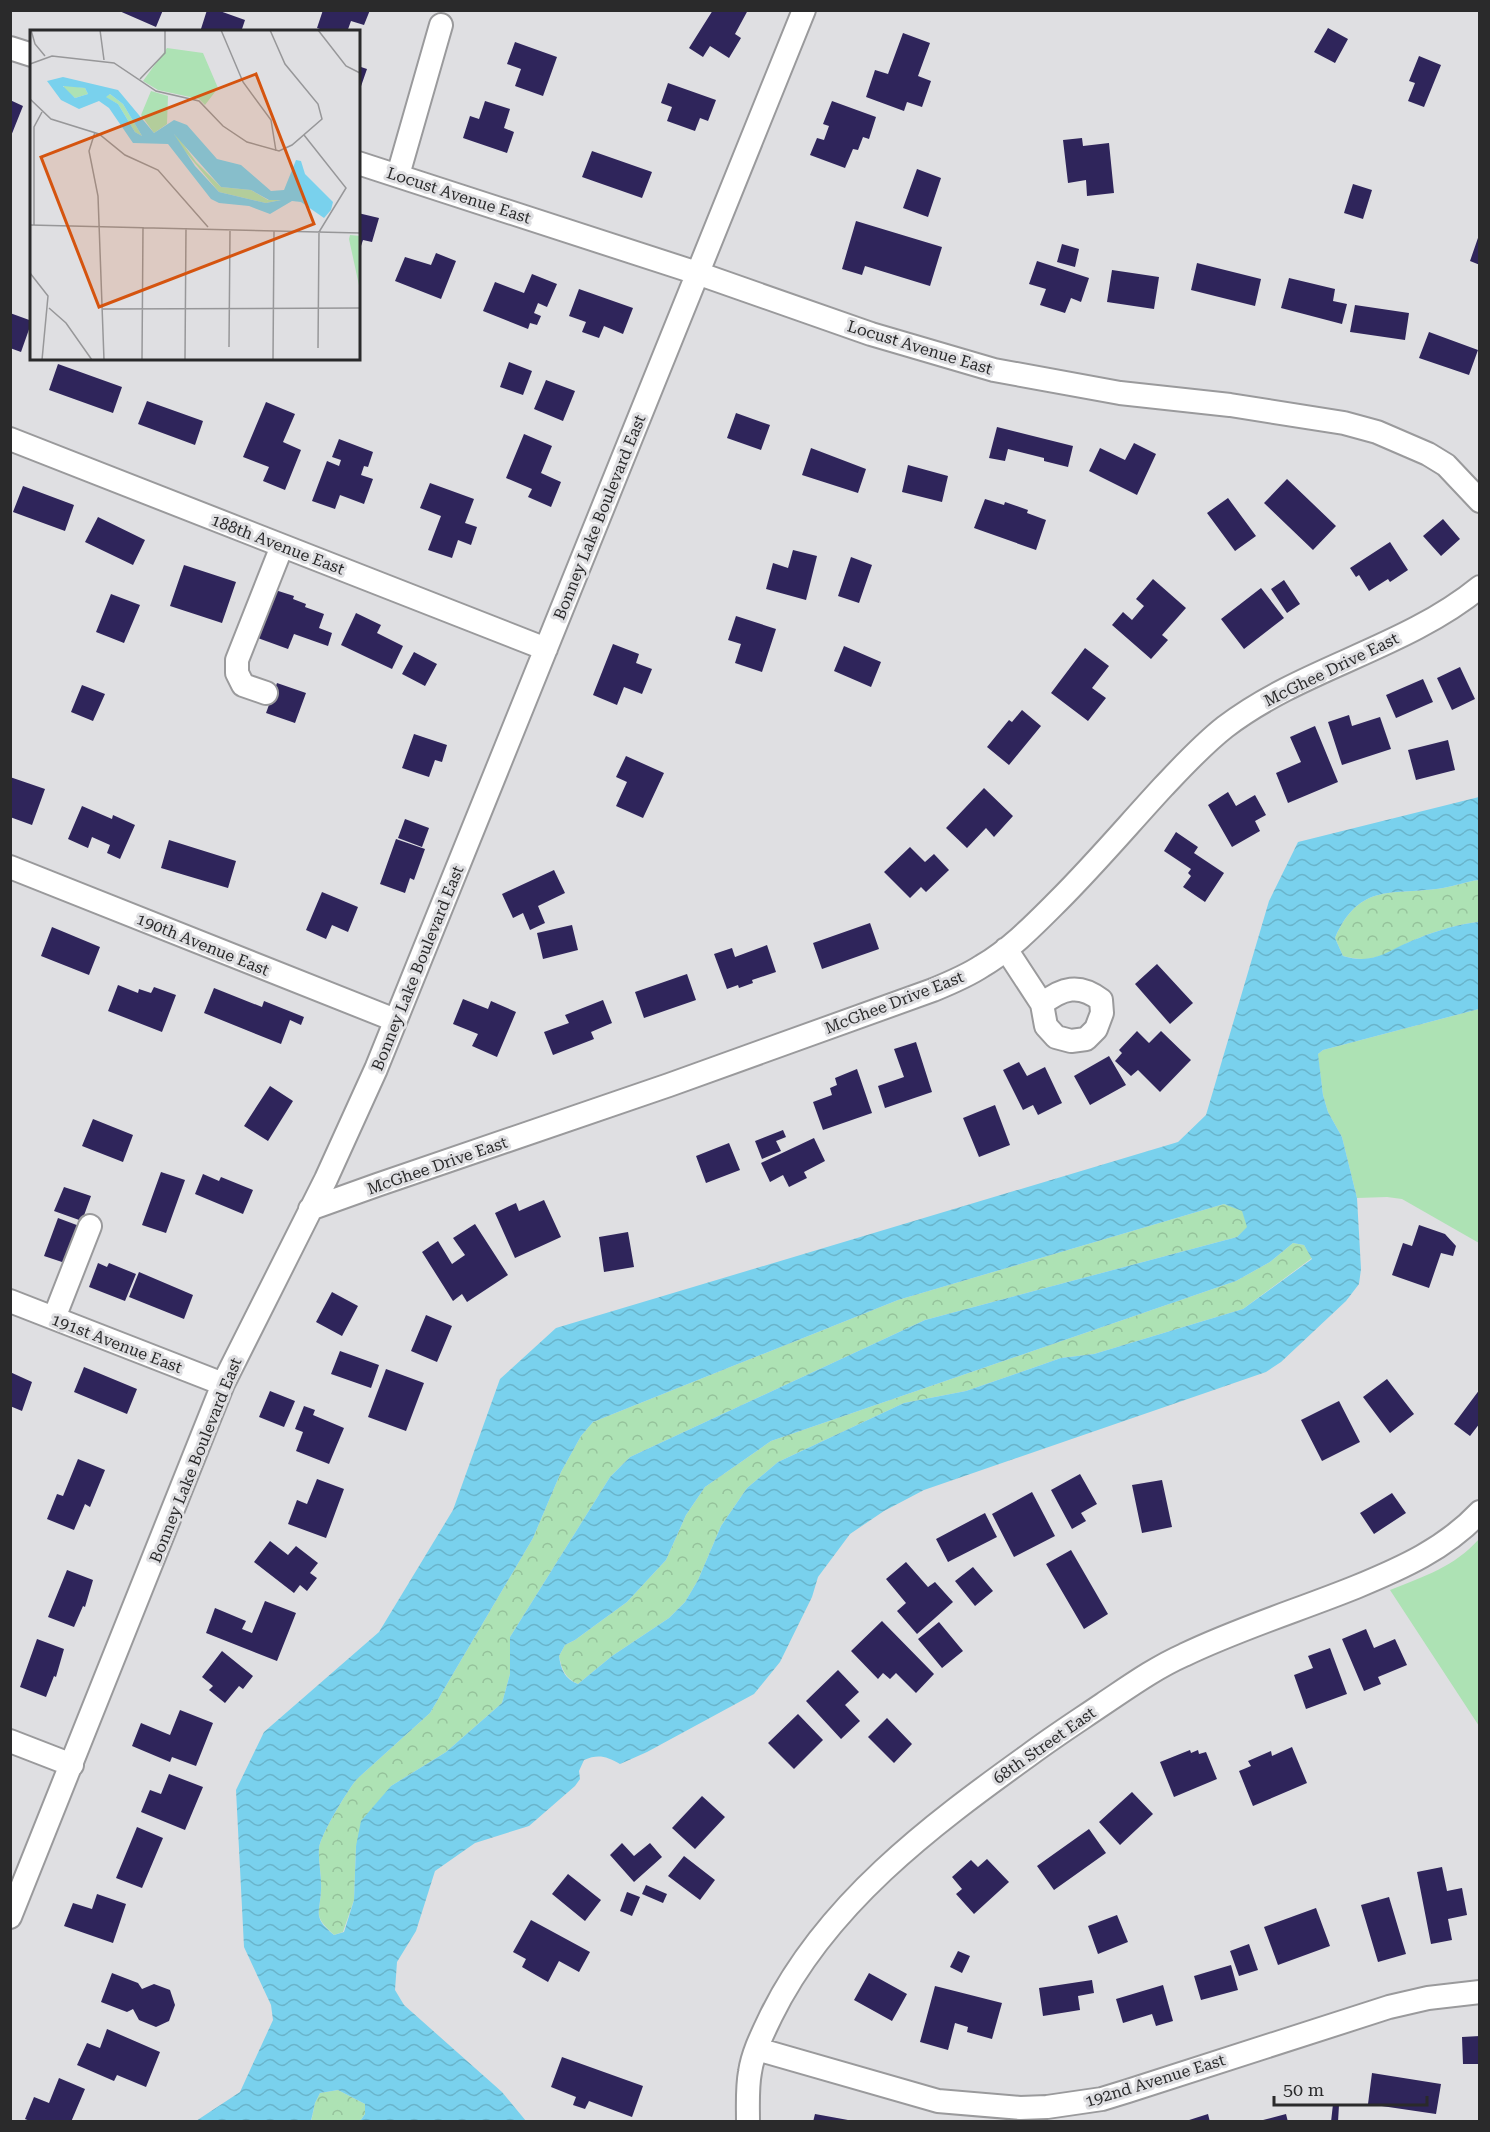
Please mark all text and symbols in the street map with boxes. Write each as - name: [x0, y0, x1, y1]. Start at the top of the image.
- inset map: [30, 30, 360, 360]
- street label: Locust Avenue East: [384, 163, 533, 228]
- street label: Locust Avenue East: [845, 316, 995, 379]
- street label: Bonney Lake Boulevard East: [550, 412, 649, 623]
- street label: 188th Avenue East: [208, 510, 347, 579]
- street label: McGhee Drive East: [1261, 629, 1402, 710]
- street label: Bonney Lake Boulevard East: [368, 863, 467, 1074]
- street label: 190th Avenue East: [134, 909, 272, 980]
- street label: McGhee Drive East: [822, 967, 966, 1038]
- street label: McGhee Drive East: [365, 1133, 510, 1198]
- street label: 191st Avenue East: [49, 1310, 185, 1377]
- street label: Bonney Lake Boulevard East: [146, 1355, 245, 1566]
- street label: 68th Street East: [989, 1703, 1099, 1788]
- street label: 192nd Avenue East: [1083, 2050, 1228, 2111]
- scale bar: [1274, 2069, 1427, 2107]
- text: 50 m: [1283, 2079, 1324, 2100]

